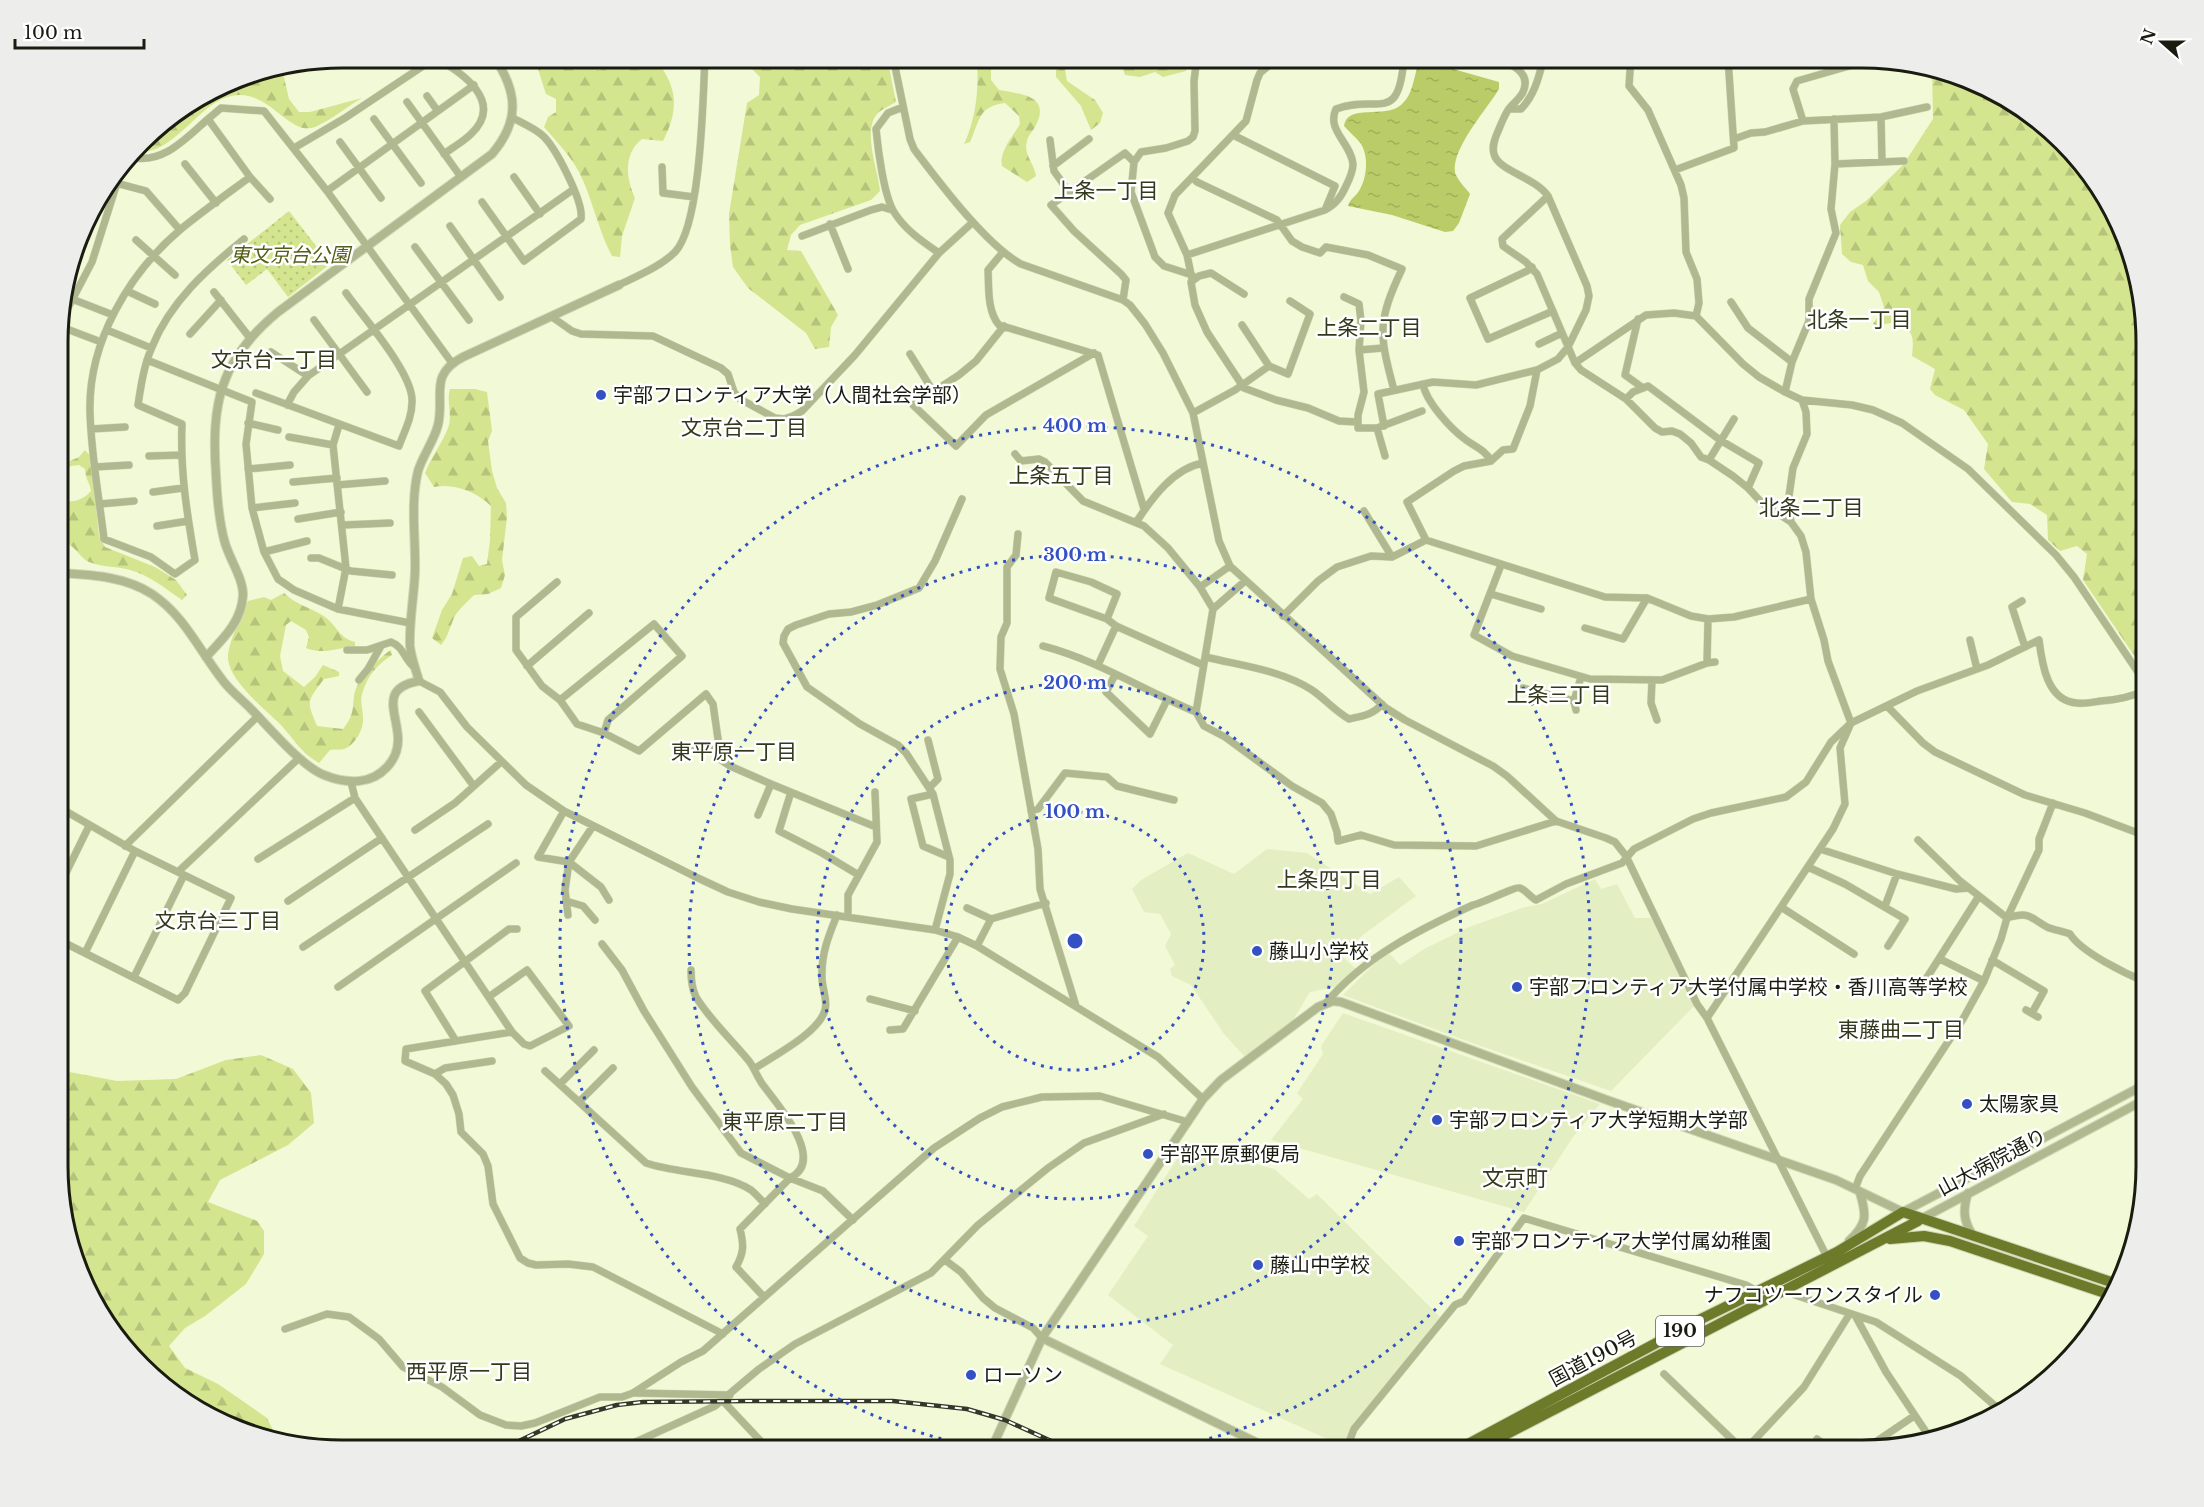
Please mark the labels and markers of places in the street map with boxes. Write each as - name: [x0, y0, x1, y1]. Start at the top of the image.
- place label: 宇部フロンティア大学（人間社会学部）: [613, 383, 972, 407]
- marker: 宇部フロンティア大学（人間社会学部）: [594, 388, 608, 402]
- centre of rings: [1065, 931, 1085, 951]
- place label: 藤山小学校: [1269, 939, 1369, 963]
- marker: 藤山小学校: [1250, 944, 1264, 958]
- place label: 宇部フロンティア大学付属中学校・香川高等学校: [1529, 975, 1968, 999]
- marker: 宇部フロンティア大学付属中学校・香川高等学校: [1510, 980, 1524, 994]
- place label: 太陽家具: [1979, 1092, 2059, 1116]
- marker: 太陽家具: [1960, 1097, 1974, 1111]
- place label: 宇部フロンティア大学短期大学部: [1449, 1108, 1748, 1132]
- marker: 宇部フロンティア大学短期大学部: [1430, 1113, 1444, 1127]
- place label: 宇部平原郵便局: [1160, 1142, 1300, 1166]
- marker: 宇部平原郵便局: [1141, 1147, 1155, 1161]
- place label: 宇部フロンテイア大学付属幼稚園: [1471, 1229, 1771, 1253]
- marker: 宇部フロンテイア大学付属幼稚園: [1452, 1234, 1466, 1248]
- place label: 藤山中学校: [1270, 1253, 1370, 1277]
- marker: 藤山中学校: [1251, 1258, 1265, 1272]
- place label: ナフコツーワンスタイル: [1703, 1283, 1923, 1307]
- marker: ナフコツーワンスタイル: [1928, 1288, 1942, 1302]
- place label: ローソン: [983, 1363, 1063, 1387]
- marker: ローソン: [964, 1368, 978, 1382]

